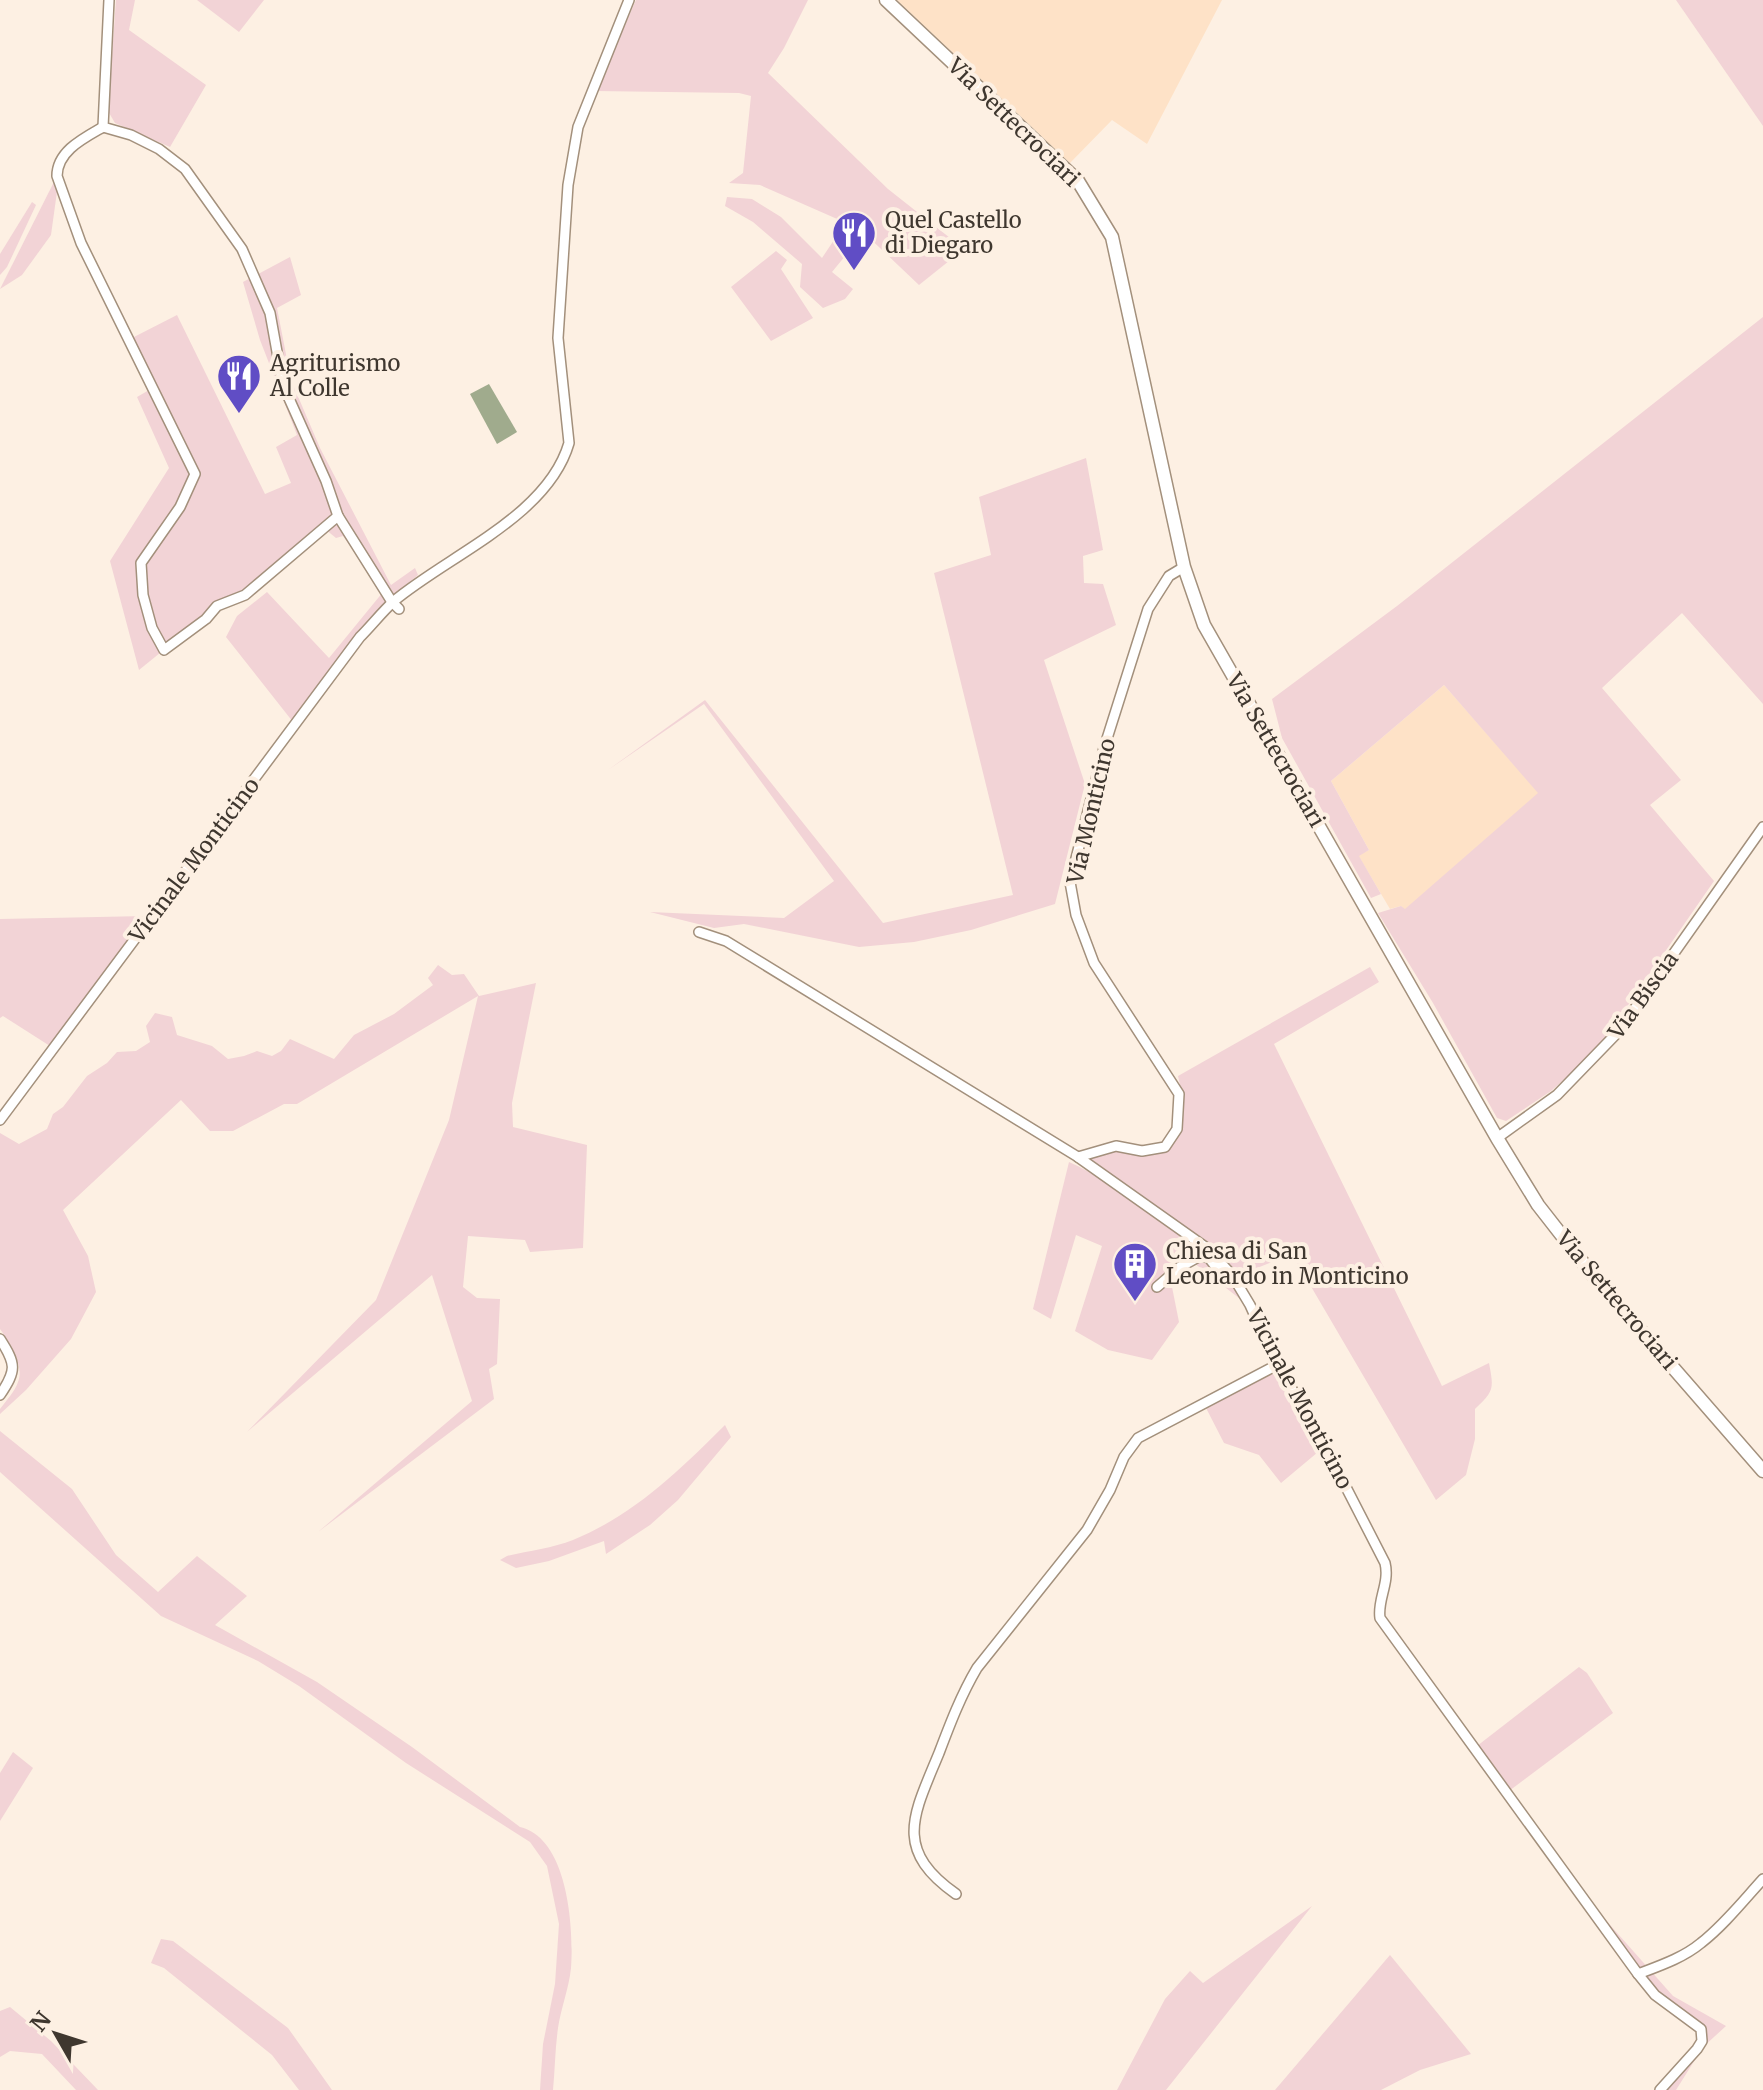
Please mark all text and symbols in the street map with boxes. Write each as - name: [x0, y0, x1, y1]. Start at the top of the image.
- street label: Via Settecrociari: [941, 51, 1086, 192]
- place label: Quel Castello di Diegaro: [885, 206, 1022, 259]
- restaurant icon: Quel Castello di Diegaro: [830, 209, 878, 272]
- place label: Agriturismo Al Colle: [269, 349, 400, 402]
- restaurant icon: Agriturismo Al Colle: [215, 352, 263, 415]
- street label: Via Settecrociari: [1220, 667, 1331, 832]
- street label: Via Monticino: [1060, 735, 1121, 888]
- street label: Vicinale Monticino: [122, 772, 265, 949]
- street label: Via Biscia: [1601, 946, 1684, 1045]
- street label: Via Settecrociari: [1550, 1224, 1683, 1375]
- place label: Chiesa di San Leonardo in Monticino: [1166, 1237, 1409, 1290]
- building icon: Chiesa di San Leonardo in Monticino: [1111, 1240, 1159, 1303]
- street label: Vicinale Monticino: [1240, 1303, 1359, 1494]
- north arrow: [16, 1994, 96, 2074]
- text: N: [24, 2005, 57, 2037]

